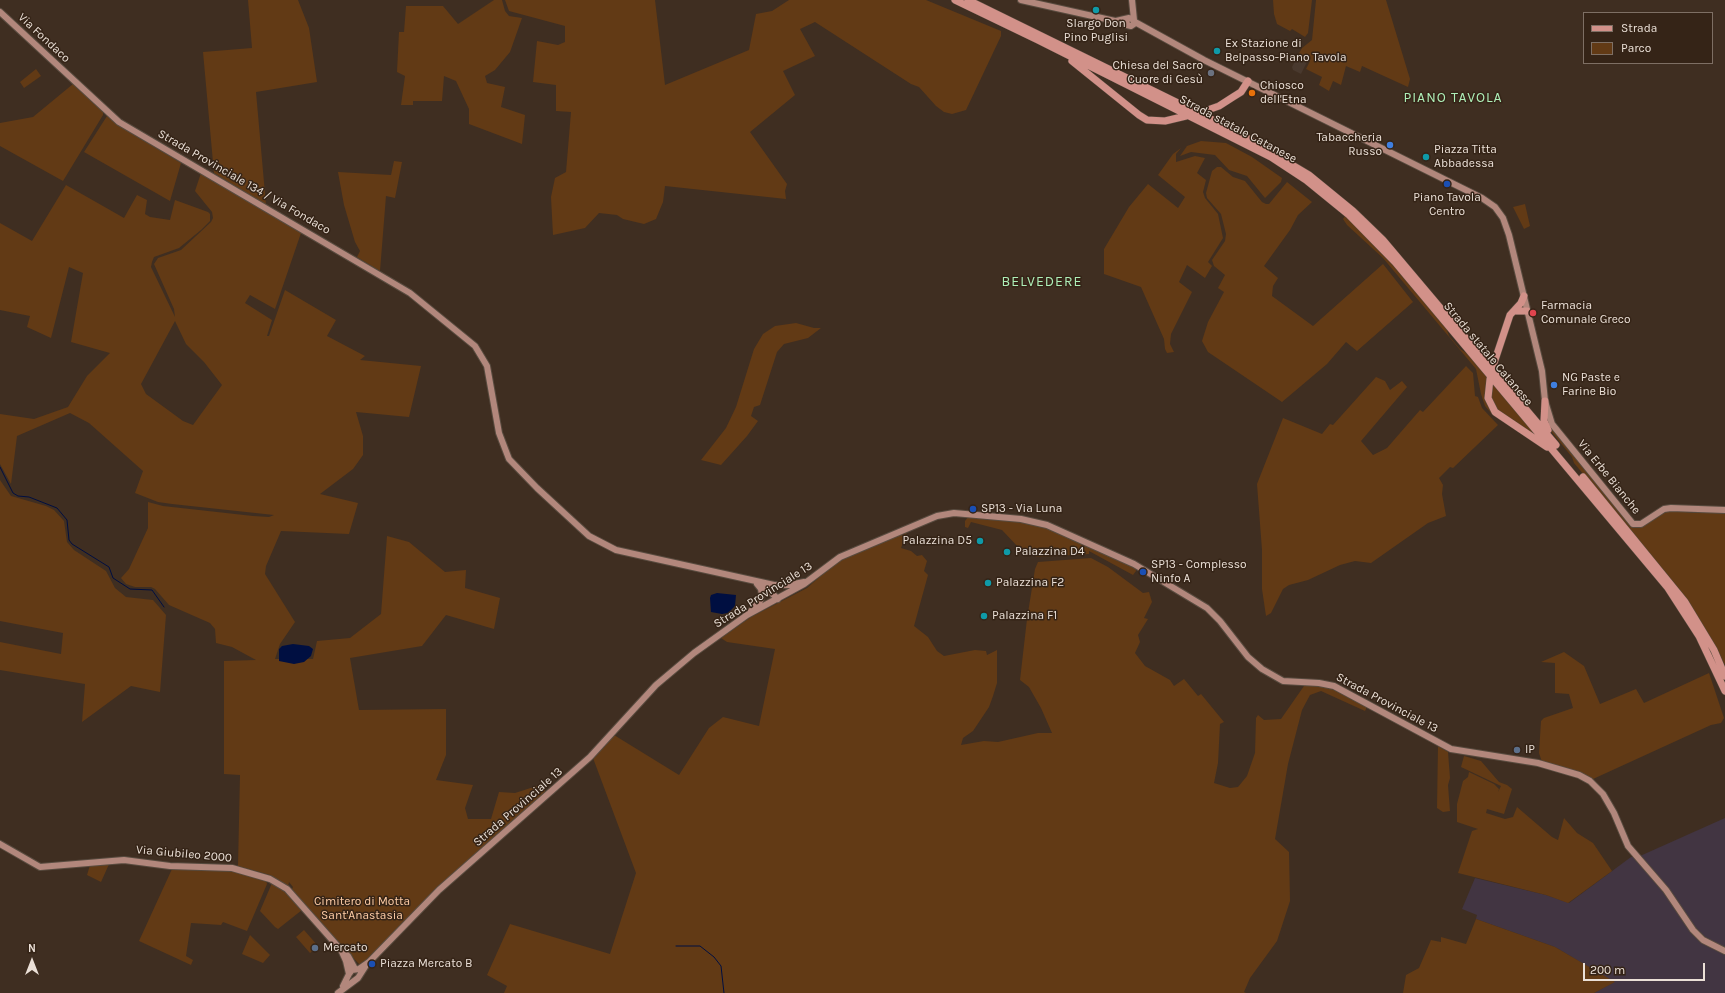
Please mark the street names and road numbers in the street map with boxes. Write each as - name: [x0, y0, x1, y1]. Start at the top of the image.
- street label: Via Fondaco: [15, 10, 73, 66]
- street label: Strada statale Catanese: [1177, 92, 1299, 166]
- street label: Strada Provinciale 134 / Via Fondaco: [155, 127, 333, 237]
- street label: Strada statale Catanese: [1440, 299, 1536, 409]
- street label: Via Erbe Bianche: [1575, 437, 1643, 517]
- street label: Strada Provinciale 13: [711, 559, 815, 631]
- street label: Strada Provinciale 13: [1334, 670, 1440, 736]
- street label: Strada Provinciale 13: [470, 764, 566, 850]
- street label: Via Giubileo 2000: [135, 843, 233, 865]

